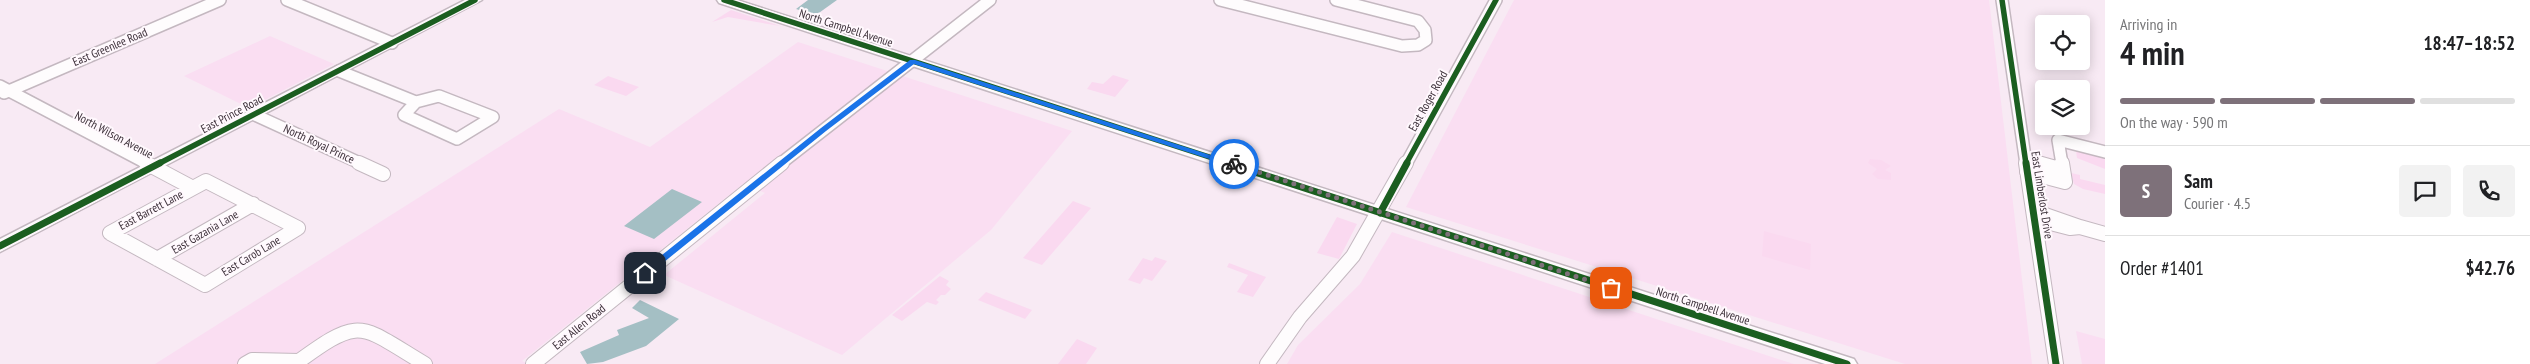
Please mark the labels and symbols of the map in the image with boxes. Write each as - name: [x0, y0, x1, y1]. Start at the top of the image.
- street label: North Campbell Avenue: [797, 5, 895, 50]
- street label: East Greenlee Road: [70, 24, 149, 69]
- street label: East Roger Road: [1405, 68, 1450, 134]
- street label: East Prince Road: [198, 91, 265, 136]
- street label: North Wilson Avenue: [72, 108, 156, 162]
- street label: North Royal Prince: [281, 121, 357, 167]
- courier: [1209, 139, 1259, 189]
- street label: East Limberlost Drive: [2028, 150, 2057, 240]
- street label: East Barrett Lane: [116, 186, 186, 233]
- street label: East Gazania Lane: [169, 206, 241, 257]
- street label: East Carob Lane: [219, 232, 283, 279]
- pin: [624, 252, 666, 294]
- pin: [1590, 267, 1632, 309]
- street label: North Campbell Avenue: [1654, 283, 1752, 328]
- street label: East Allen Road: [549, 301, 608, 353]

